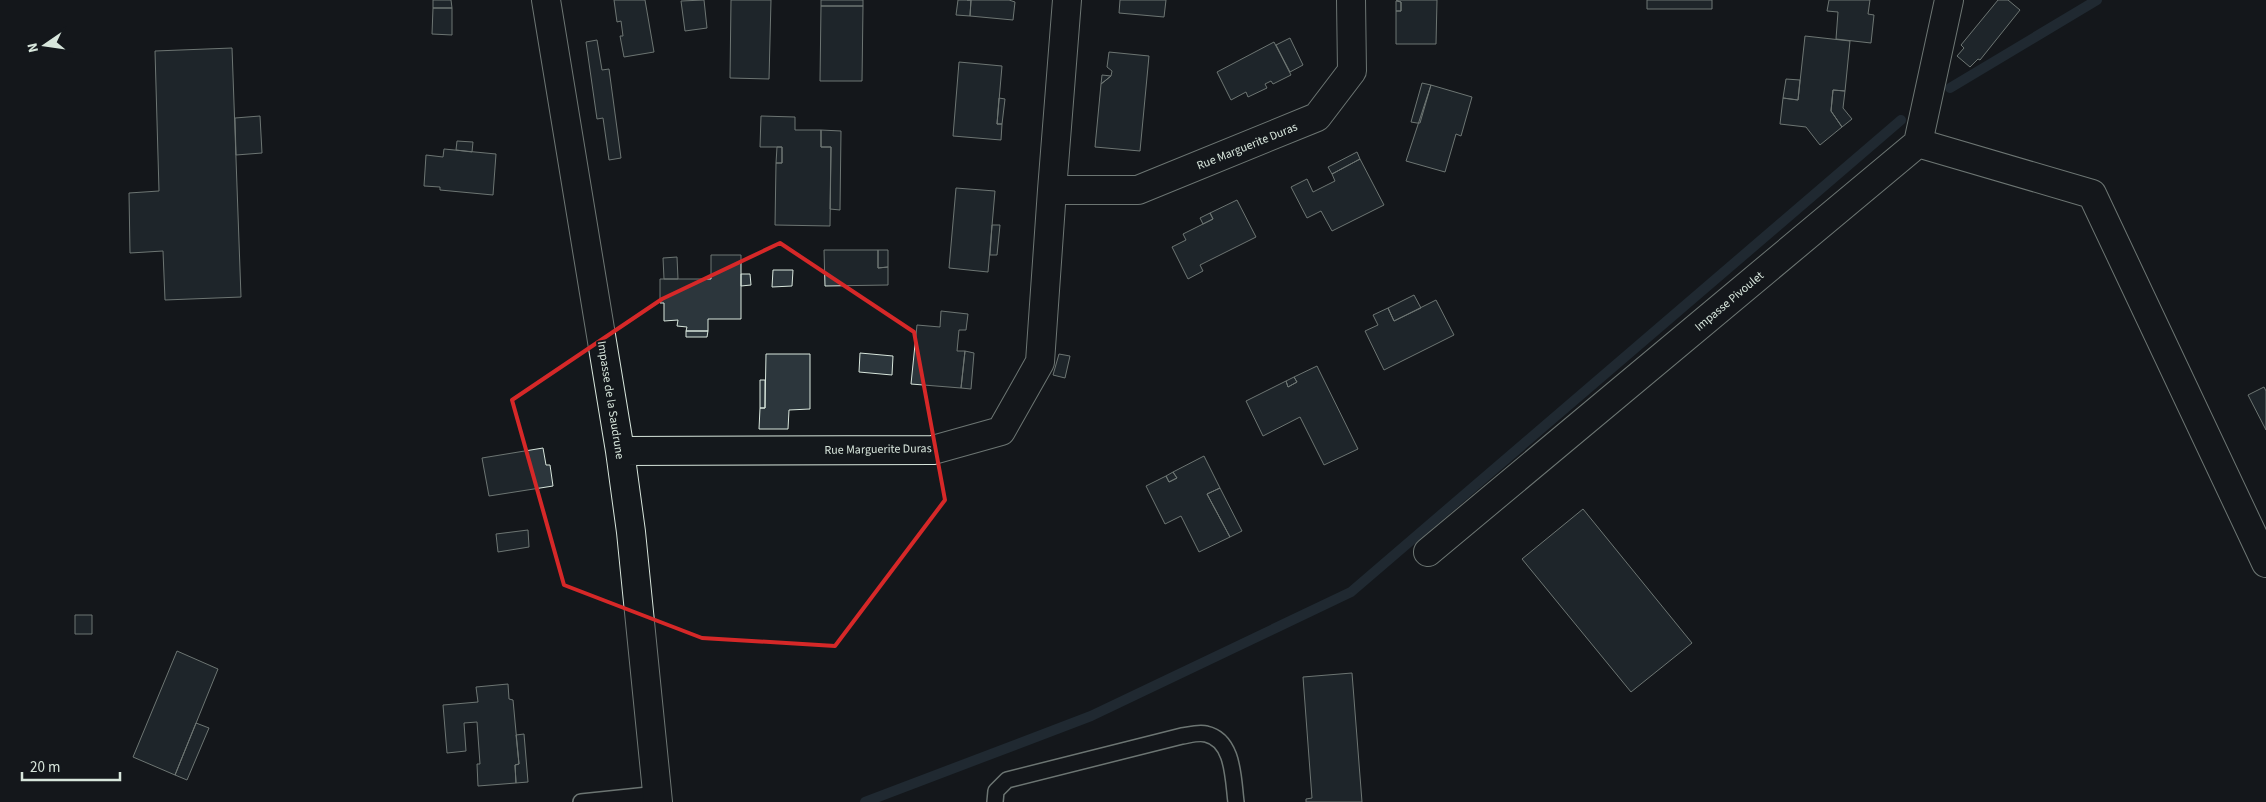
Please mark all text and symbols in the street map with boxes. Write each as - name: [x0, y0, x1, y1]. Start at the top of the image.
- north arrow: [20, 20, 70, 70]
- text: N: [23, 41, 44, 54]
- street label: Rue Marguerite Duras: [1194, 118, 1300, 174]
- street label: Impasse Pivoulet: [1691, 267, 1767, 335]
- street label: Impasse de la Saudrune: [593, 340, 628, 460]
- street label: Rue Marguerite Duras: [824, 440, 932, 459]
- scale bar: [22, 750, 120, 782]
- text: 20 m: [30, 757, 60, 778]

